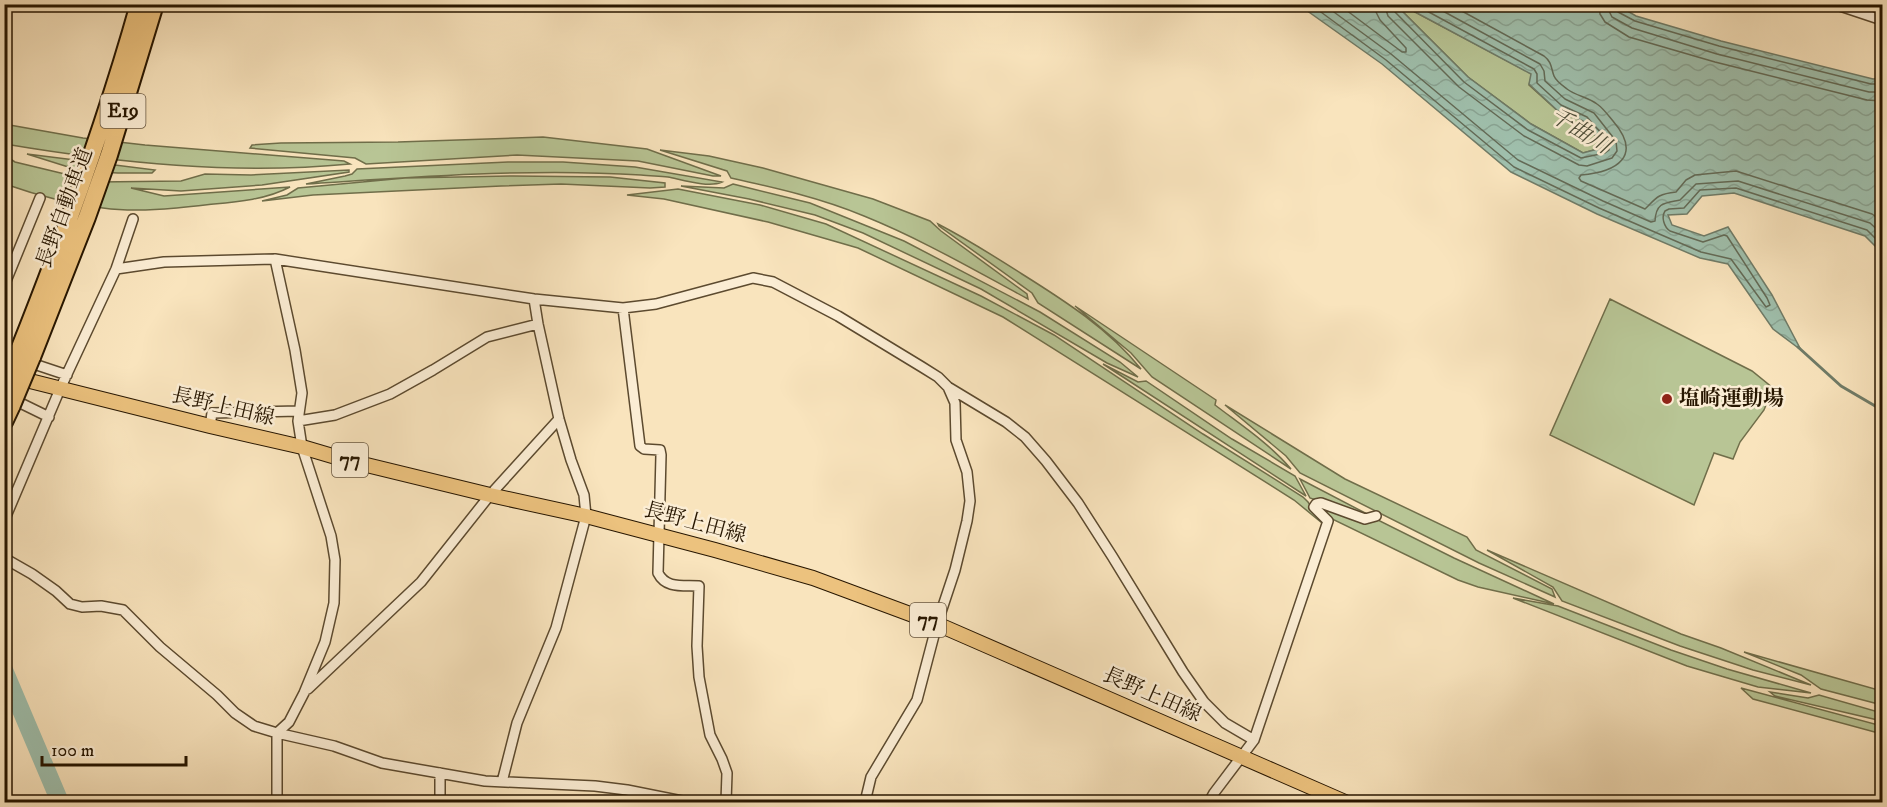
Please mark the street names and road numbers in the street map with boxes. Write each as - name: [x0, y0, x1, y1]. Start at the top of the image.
- road number: E19: [100, 94, 146, 128]
- street label: 長野自動車道: [31, 144, 99, 272]
- street label: 長野上田線: [169, 383, 277, 431]
- road number: 77: [332, 443, 368, 477]
- street label: 長野上田線: [641, 497, 749, 549]
- road number: 77: [910, 603, 946, 637]
- street label: 長野上田線: [1099, 662, 1205, 728]

